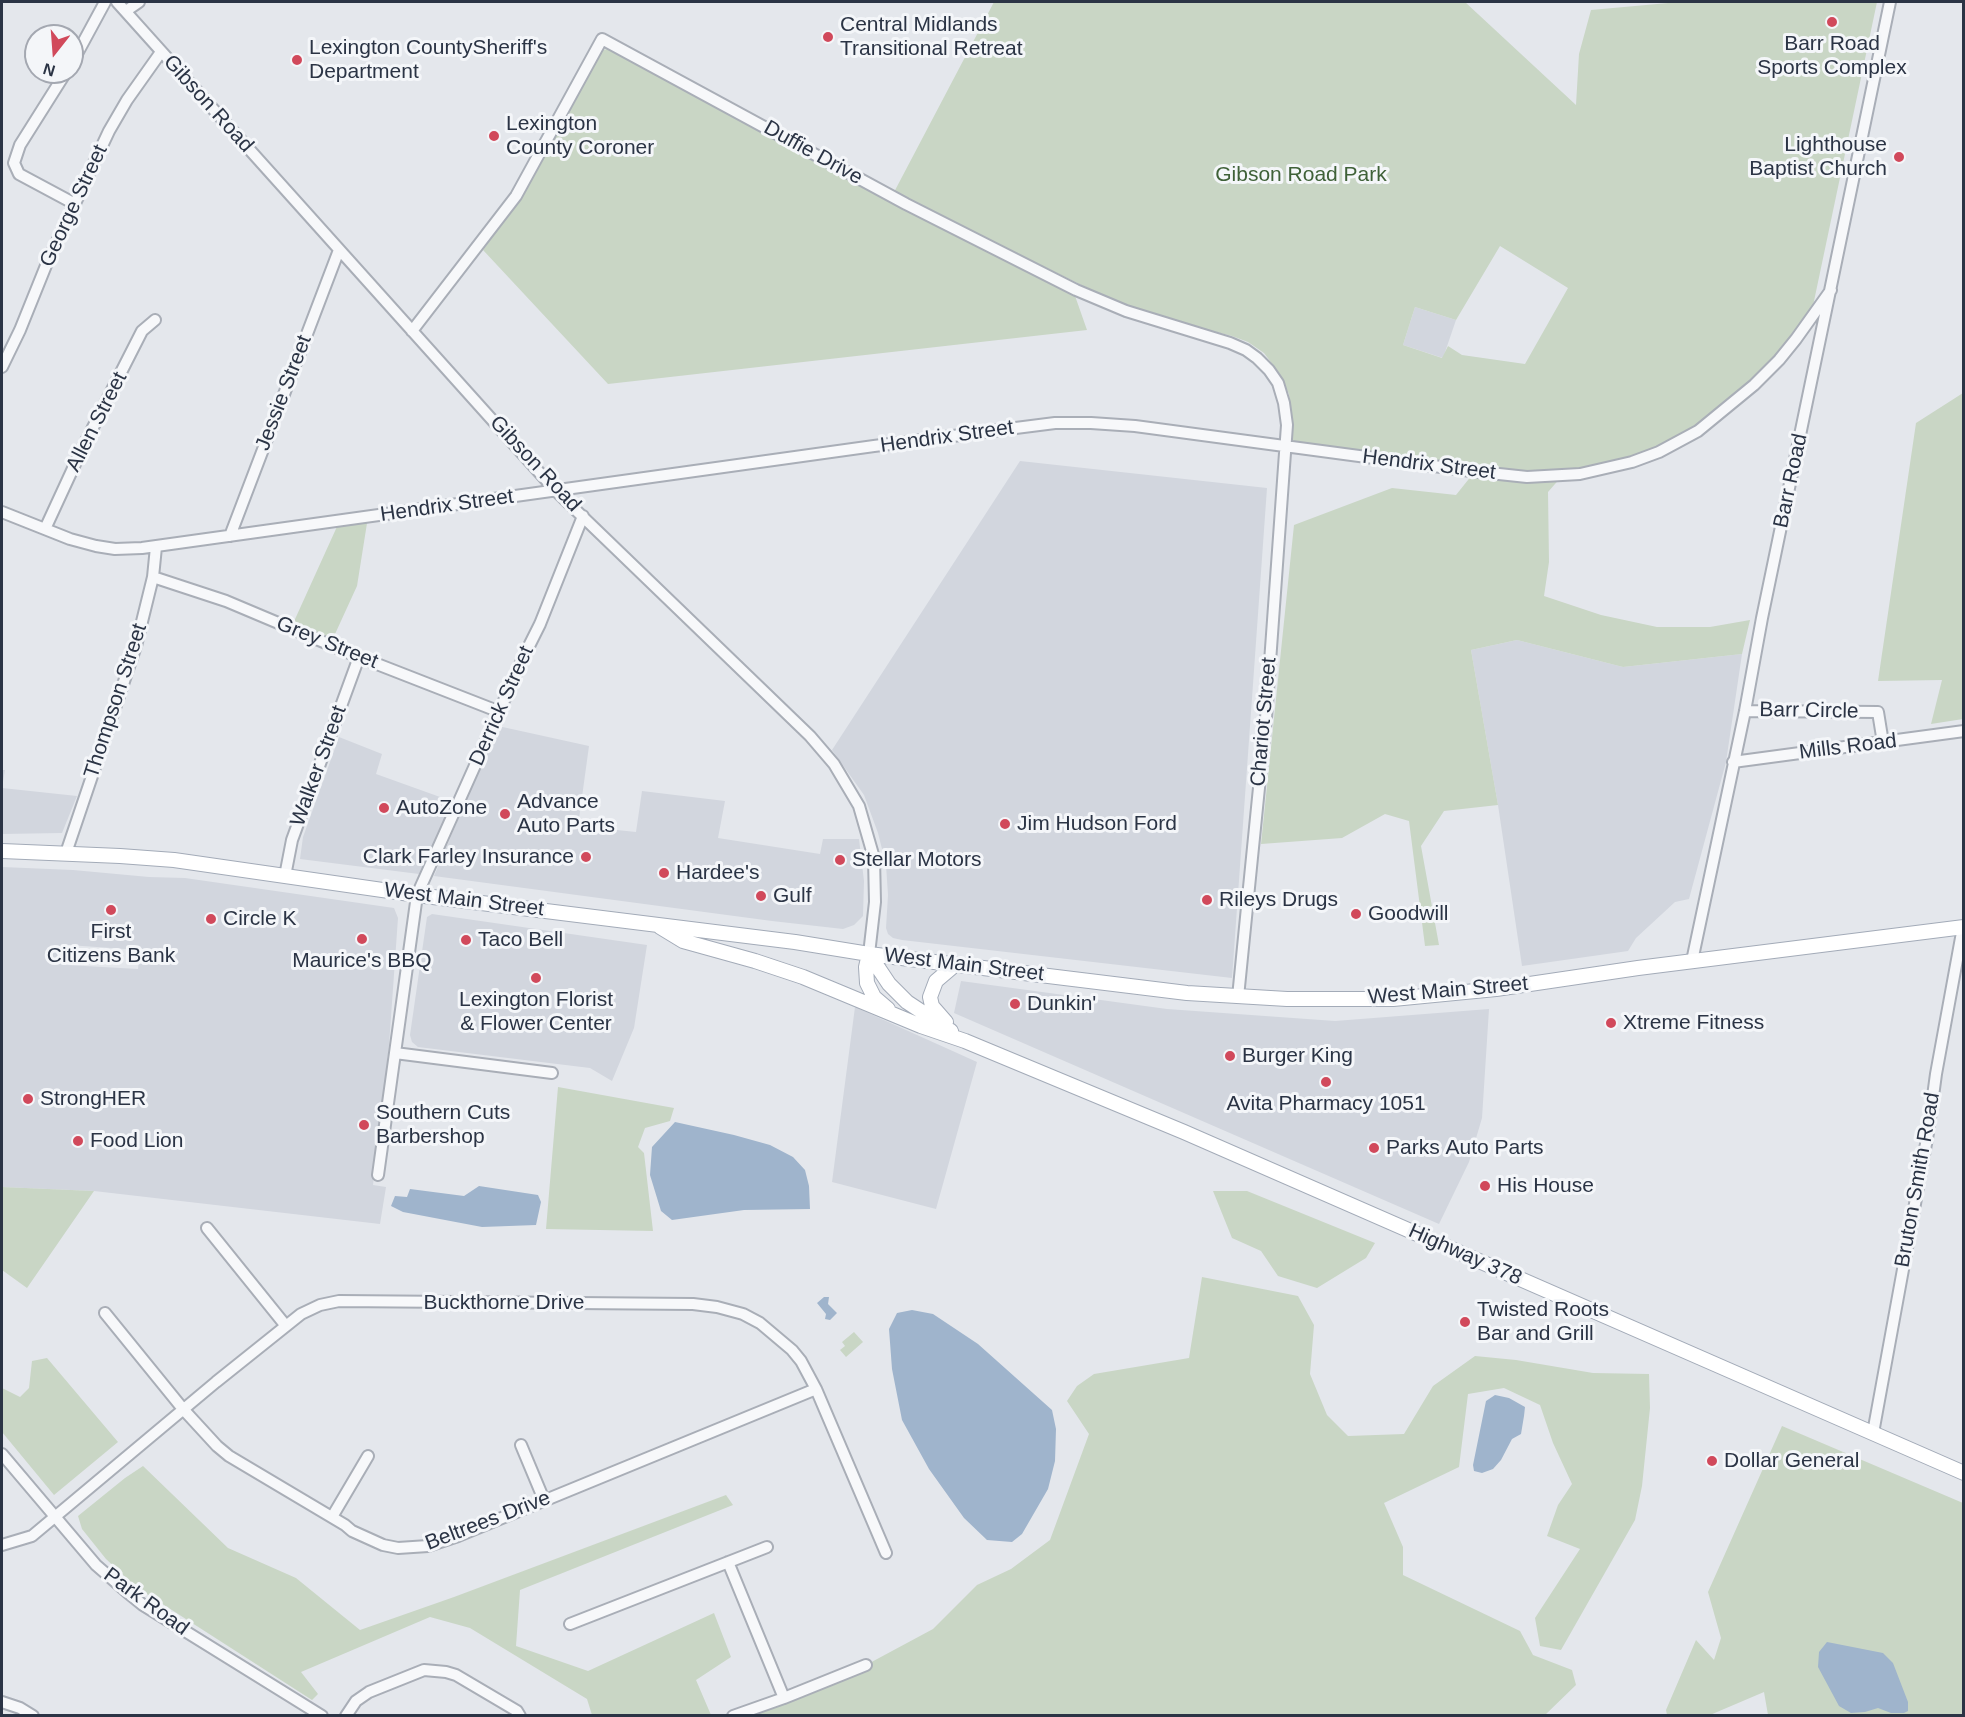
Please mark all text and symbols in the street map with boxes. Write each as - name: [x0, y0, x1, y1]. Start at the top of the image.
- place label: Central Midlands Transitional Retreat: [840, 12, 1022, 62]
- marker: Barr Road Sports Complex: [1825, 15, 1839, 29]
- north arrow: [24, 24, 84, 84]
- marker: Central Midlands Transitional Retreat: [821, 30, 835, 44]
- place label: Barr Road Sports Complex: [1757, 31, 1907, 81]
- place label: Lexington CountySheriff's Department: [309, 35, 547, 85]
- street label: Gibson Road: [158, 50, 258, 158]
- marker: Lexington CountySheriff's Department: [290, 53, 304, 67]
- text: N: [41, 60, 57, 80]
- place label: Lexington County Coroner: [506, 111, 654, 161]
- street label: Duffie Drive: [759, 115, 867, 191]
- marker: Lexington County Coroner: [487, 129, 501, 143]
- place label: Lighthouse Baptist Church: [1749, 132, 1887, 182]
- street label: George Street: [35, 141, 113, 271]
- marker: Lighthouse Baptist Church: [1892, 150, 1906, 164]
- park label: Gibson Road Park: [1215, 162, 1387, 188]
- street label: Jessie Street: [250, 332, 318, 454]
- street label: Allen Street: [61, 368, 133, 476]
- street label: Gibson Road: [484, 411, 586, 517]
- street label: Hendrix Street: [879, 415, 1015, 459]
- street label: Barr Road: [1769, 432, 1813, 530]
- street label: Hendrix Street: [1361, 444, 1497, 486]
- street label: Hendrix Street: [379, 484, 515, 528]
- street label: Grey Street: [273, 611, 381, 675]
- street label: Thompson Street: [79, 621, 153, 781]
- street label: Derrick Street: [464, 642, 540, 770]
- street label: Chariot Street: [1246, 656, 1282, 788]
- street label: Barr Circle: [1759, 698, 1859, 724]
- street label: Walker Street: [286, 702, 352, 830]
- street label: Mills Road: [1798, 729, 1898, 765]
- place label: Advance Auto Parts: [517, 789, 615, 839]
- place label: AutoZone: [396, 795, 487, 821]
- marker: AutoZone: [377, 801, 391, 815]
- marker: Advance Auto Parts: [498, 807, 512, 821]
- place label: Jim Hudson Ford: [1017, 811, 1177, 837]
- marker: Jim Hudson Ford: [998, 817, 1012, 831]
- place label: Clark Farley Insurance: [363, 844, 574, 870]
- place label: Stellar Motors: [852, 847, 982, 873]
- marker: Clark Farley Insurance: [579, 850, 593, 864]
- marker: Stellar Motors: [833, 853, 847, 867]
- place label: Hardee's: [676, 860, 759, 886]
- marker: Hardee's: [657, 866, 671, 880]
- street label: West Main Street: [383, 878, 545, 922]
- place label: Gulf: [773, 883, 812, 909]
- place label: Rileys Drugs: [1219, 887, 1338, 913]
- marker: Gulf: [754, 889, 768, 903]
- marker: Rileys Drugs: [1200, 893, 1214, 907]
- place label: Goodwill: [1368, 901, 1449, 927]
- marker: First Citizens Bank: [104, 903, 118, 917]
- place label: Circle K: [223, 906, 297, 932]
- marker: Goodwill: [1349, 907, 1363, 921]
- marker: Circle K: [204, 912, 218, 926]
- place label: First Citizens Bank: [47, 919, 175, 969]
- place label: Taco Bell: [478, 927, 563, 953]
- marker: Maurice's BBQ: [355, 932, 369, 946]
- marker: Taco Bell: [459, 933, 473, 947]
- street label: West Main Street: [883, 943, 1045, 987]
- place label: Maurice's BBQ: [292, 948, 432, 974]
- marker: Lexington Florist & Flower Center: [529, 971, 543, 985]
- street label: West Main Street: [1367, 971, 1529, 1011]
- place label: Lexington Florist & Flower Center: [459, 987, 613, 1037]
- place label: Dunkin': [1027, 991, 1096, 1017]
- marker: Dunkin': [1008, 997, 1022, 1011]
- place label: Xtreme Fitness: [1623, 1010, 1764, 1036]
- marker: Xtreme Fitness: [1604, 1016, 1618, 1030]
- place label: Burger King: [1242, 1043, 1353, 1069]
- marker: Burger King: [1223, 1049, 1237, 1063]
- marker: Avita Pharmacy 1051: [1319, 1075, 1333, 1089]
- place label: StrongHER: [40, 1086, 146, 1112]
- street label: Bruton Smith Road: [1890, 1090, 1946, 1270]
- place label: Avita Pharmacy 1051: [1226, 1091, 1426, 1117]
- marker: StrongHER: [21, 1092, 35, 1106]
- place label: Southern Cuts Barbershop: [376, 1100, 510, 1150]
- marker: Southern Cuts Barbershop: [357, 1118, 371, 1132]
- place label: Food Lion: [90, 1128, 183, 1154]
- marker: Food Lion: [71, 1134, 85, 1148]
- place label: Parks Auto Parts: [1386, 1135, 1544, 1161]
- marker: Parks Auto Parts: [1367, 1141, 1381, 1155]
- place label: His House: [1497, 1173, 1594, 1199]
- marker: His House: [1478, 1179, 1492, 1193]
- street label: Highway 378: [1404, 1219, 1526, 1291]
- street label: Buckthorne Drive: [423, 1290, 585, 1316]
- place label: Twisted Roots Bar and Grill: [1477, 1297, 1609, 1347]
- marker: Twisted Roots Bar and Grill: [1458, 1315, 1472, 1329]
- place label: Dollar General: [1724, 1448, 1859, 1474]
- marker: Dollar General: [1705, 1454, 1719, 1468]
- street label: Beltrees Drive: [422, 1486, 554, 1556]
- street label: Park Road: [98, 1563, 194, 1641]

